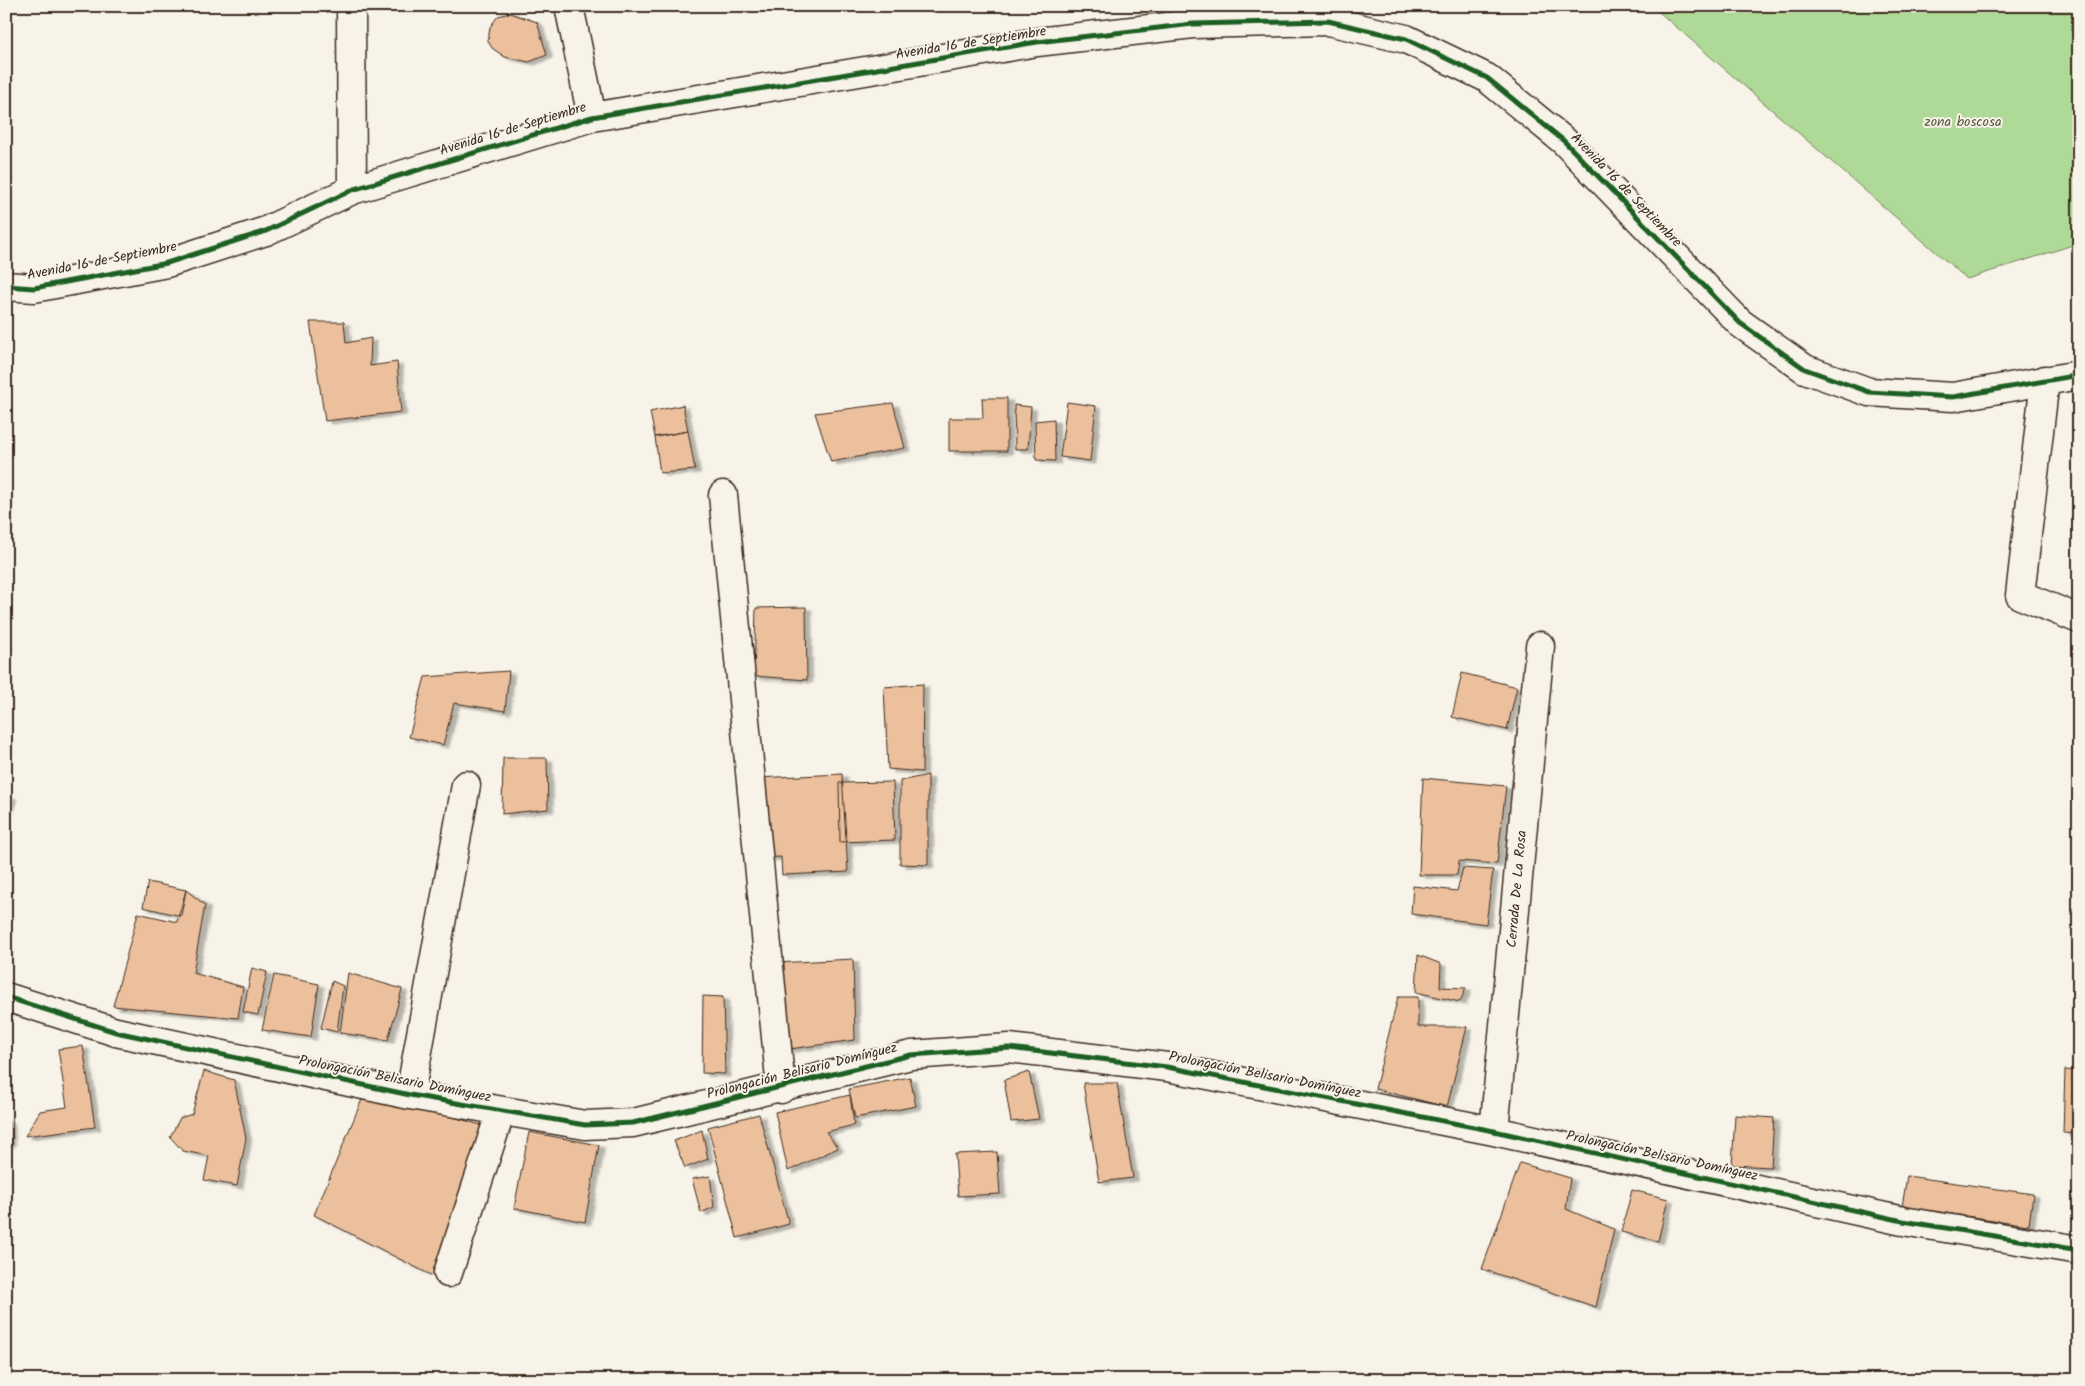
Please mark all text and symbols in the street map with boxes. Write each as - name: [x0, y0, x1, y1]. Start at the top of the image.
- street label: Avenida 16 de Septiembre: [894, 20, 1049, 66]
- street label: Avenida 16 de Septiembre: [437, 96, 590, 162]
- park label: zona boscosa: [1925, 111, 2001, 133]
- street label: Avenida 16 de Septiembre: [1565, 128, 1687, 253]
- street label: Avenida 16 de Septiembre: [25, 236, 180, 286]
- street label: Cerrada De La Rosa: [1501, 830, 1533, 948]
- street label: Prolongación Belisario Domínguez: [704, 1037, 900, 1105]
- street label: Prolongación Belisario Domínguez: [1167, 1046, 1363, 1104]
- street label: Prolongación Belisario Domínguez: [297, 1050, 493, 1108]
- street label: Prolongación Belisario Domínguez: [1564, 1125, 1760, 1187]

